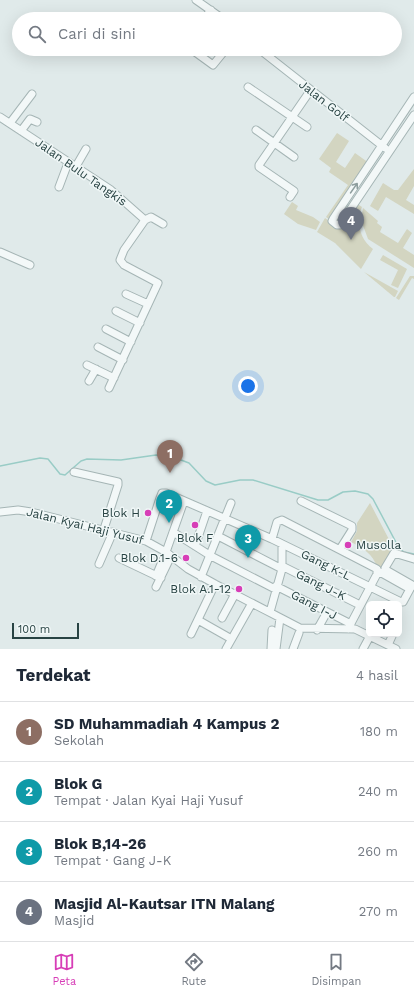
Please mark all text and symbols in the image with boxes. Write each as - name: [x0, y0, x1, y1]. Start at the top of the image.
- search box: [12, 12, 402, 56]
- icon: search: [26, 23, 48, 45]
- text: Cari di sini: [58, 25, 136, 43]
- street label: Jalan Golf: [296, 77, 352, 125]
- street label: Jalan Bulu Tangkis: [33, 135, 129, 209]
- one-way arrow: [350, 183, 358, 194]
- pin: 4: [338, 207, 364, 240]
- your location: [238, 376, 258, 396]
- pin: 1: [157, 440, 183, 473]
- pin: 2: [156, 490, 182, 523]
- street label: Jalan Kyai Haji Yusuf: [25, 505, 145, 547]
- place label: Blok H: [102, 506, 140, 520]
- marker: Blok H: [143, 508, 153, 518]
- marker: Blok F: [190, 520, 200, 530]
- pin: 3: [235, 525, 261, 558]
- place label: Blok F: [177, 531, 213, 545]
- place label: Musolla: [356, 538, 401, 552]
- marker: Musolla: [343, 540, 353, 550]
- street label: Gang K-L: [299, 547, 353, 583]
- place label: Blok D.1-6: [121, 551, 178, 565]
- marker: Blok D.1-6: [181, 553, 191, 563]
- street label: Gang J-K: [294, 567, 348, 603]
- place label: Blok A.1-12: [170, 582, 231, 596]
- marker: Blok A.1-12: [234, 584, 244, 594]
- street label: Gang I-J: [289, 587, 339, 623]
- map controls: [366, 601, 402, 637]
- button: locate: [366, 601, 402, 637]
- scale bar: [12, 621, 79, 640]
- text: 100 m: [18, 623, 50, 636]
- text: Terdekat: [16, 665, 91, 685]
- text: 4 hasil: [356, 668, 398, 683]
- text: SD Muhammadiah 4 Kampus 2: [54, 715, 280, 733]
- text: 1: [26, 724, 32, 739]
- text: 180 m: [360, 724, 398, 739]
- text: Sekolah: [54, 733, 104, 748]
- text: Blok G: [54, 775, 102, 793]
- text: 2: [25, 784, 33, 799]
- text: 240 m: [358, 784, 398, 799]
- text: Tempat · Jalan Kyai Haji Yusuf: [54, 793, 243, 808]
- text: Blok B,14-26: [54, 835, 146, 853]
- text: 3: [25, 844, 33, 859]
- text: 260 m: [358, 844, 398, 859]
- text: Tempat · Gang J-K: [54, 853, 171, 868]
- text: Masjid Al-Kautsar ITN Malang: [54, 895, 274, 913]
- text: 4: [25, 904, 33, 919]
- text: 270 m: [359, 904, 398, 919]
- text: Masjid: [54, 913, 94, 928]
- tab: Peta: [53, 951, 76, 988]
- tab: Rute: [181, 951, 206, 988]
- tab: Disimpan: [311, 951, 361, 988]

